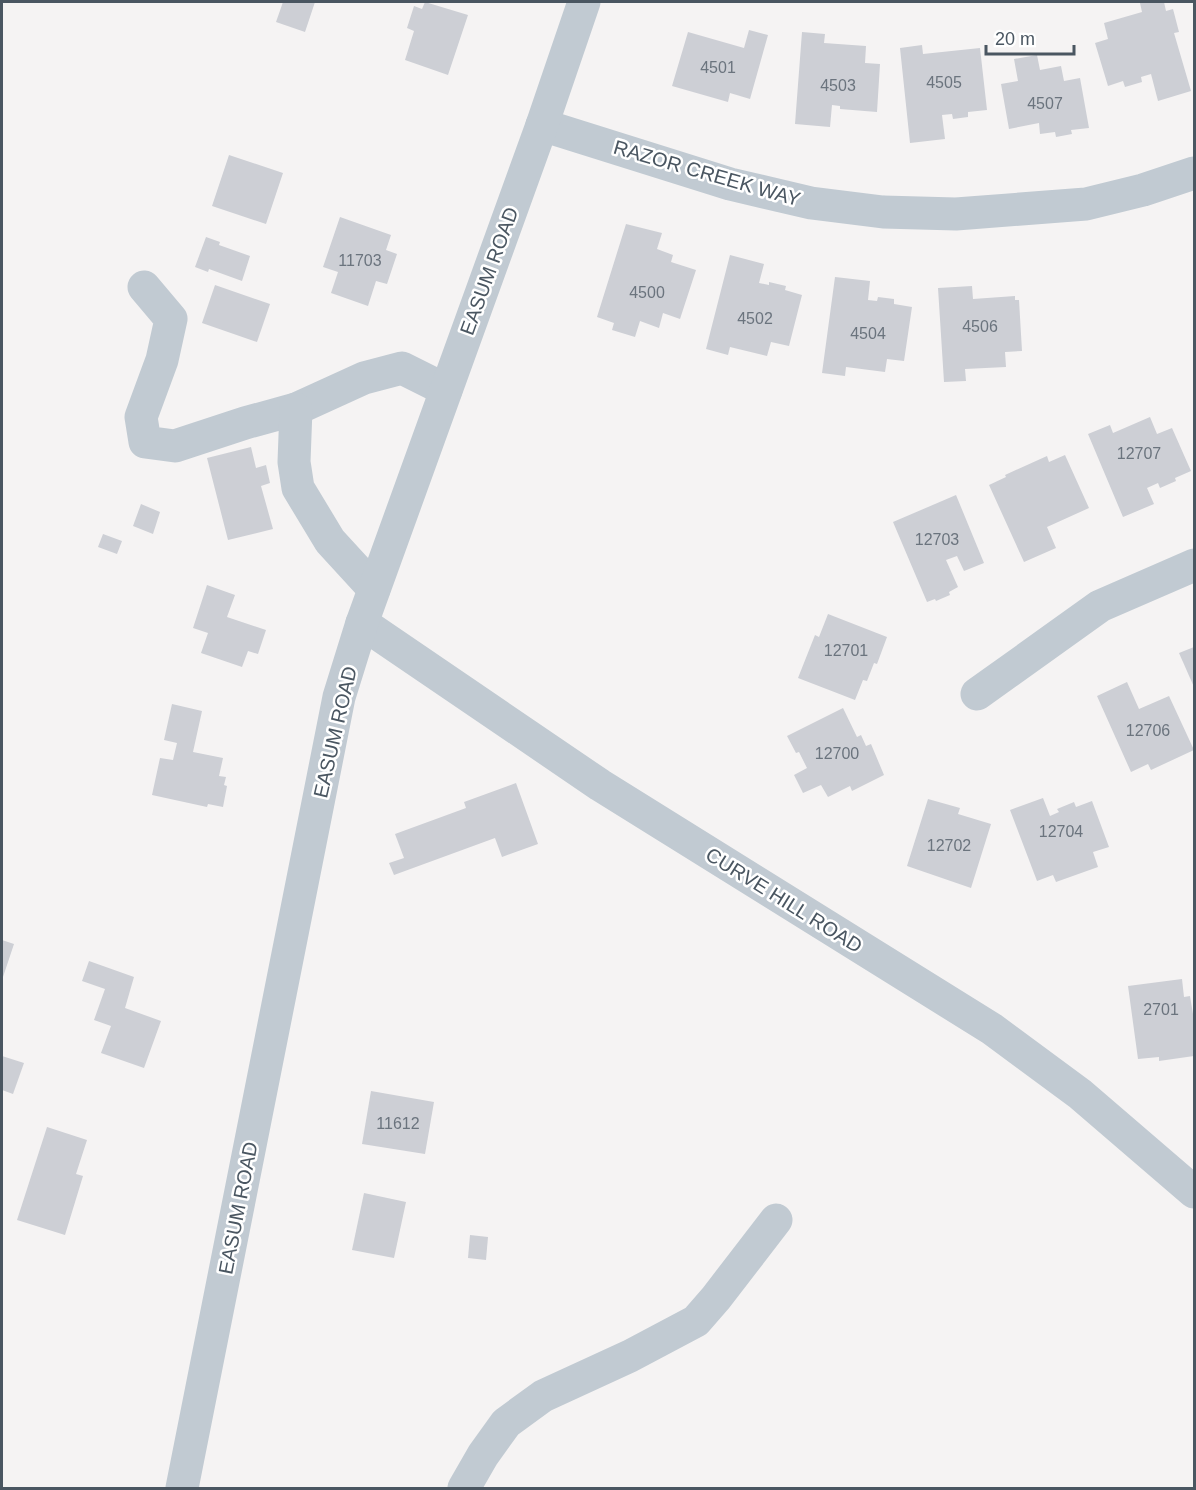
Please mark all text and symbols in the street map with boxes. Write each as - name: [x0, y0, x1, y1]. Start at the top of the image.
- scale bar: [986, 18, 1074, 56]
- text: 20 m: [995, 29, 1035, 49]
- house number: 4501: [700, 59, 736, 76]
- house number: 4505: [926, 74, 962, 91]
- house number: 4503: [820, 77, 856, 94]
- house number: 4507: [1027, 95, 1063, 112]
- street label: RAZOR CREEK WAY: [611, 136, 803, 210]
- street label: EASUM ROAD: [456, 204, 522, 338]
- house number: 11703: [338, 252, 382, 269]
- house number: 4500: [629, 284, 665, 301]
- house number: 4502: [737, 310, 773, 327]
- house number: 4506: [962, 318, 998, 335]
- house number: 4504: [850, 325, 886, 342]
- house number: 12707: [1117, 445, 1161, 462]
- house number: 12703: [915, 531, 959, 548]
- house number: 12701: [824, 642, 868, 659]
- street label: EASUM ROAD: [309, 664, 361, 800]
- house number: 12706: [1126, 722, 1170, 739]
- house number: 12700: [815, 745, 859, 762]
- house number: 12704: [1039, 823, 1083, 840]
- house number: 12702: [927, 837, 971, 854]
- street label: CURVE HILL ROAD: [702, 843, 866, 957]
- house number: 2701: [1143, 1001, 1179, 1018]
- house number: 11612: [376, 1115, 420, 1132]
- street label: EASUM ROAD: [214, 1140, 262, 1276]

